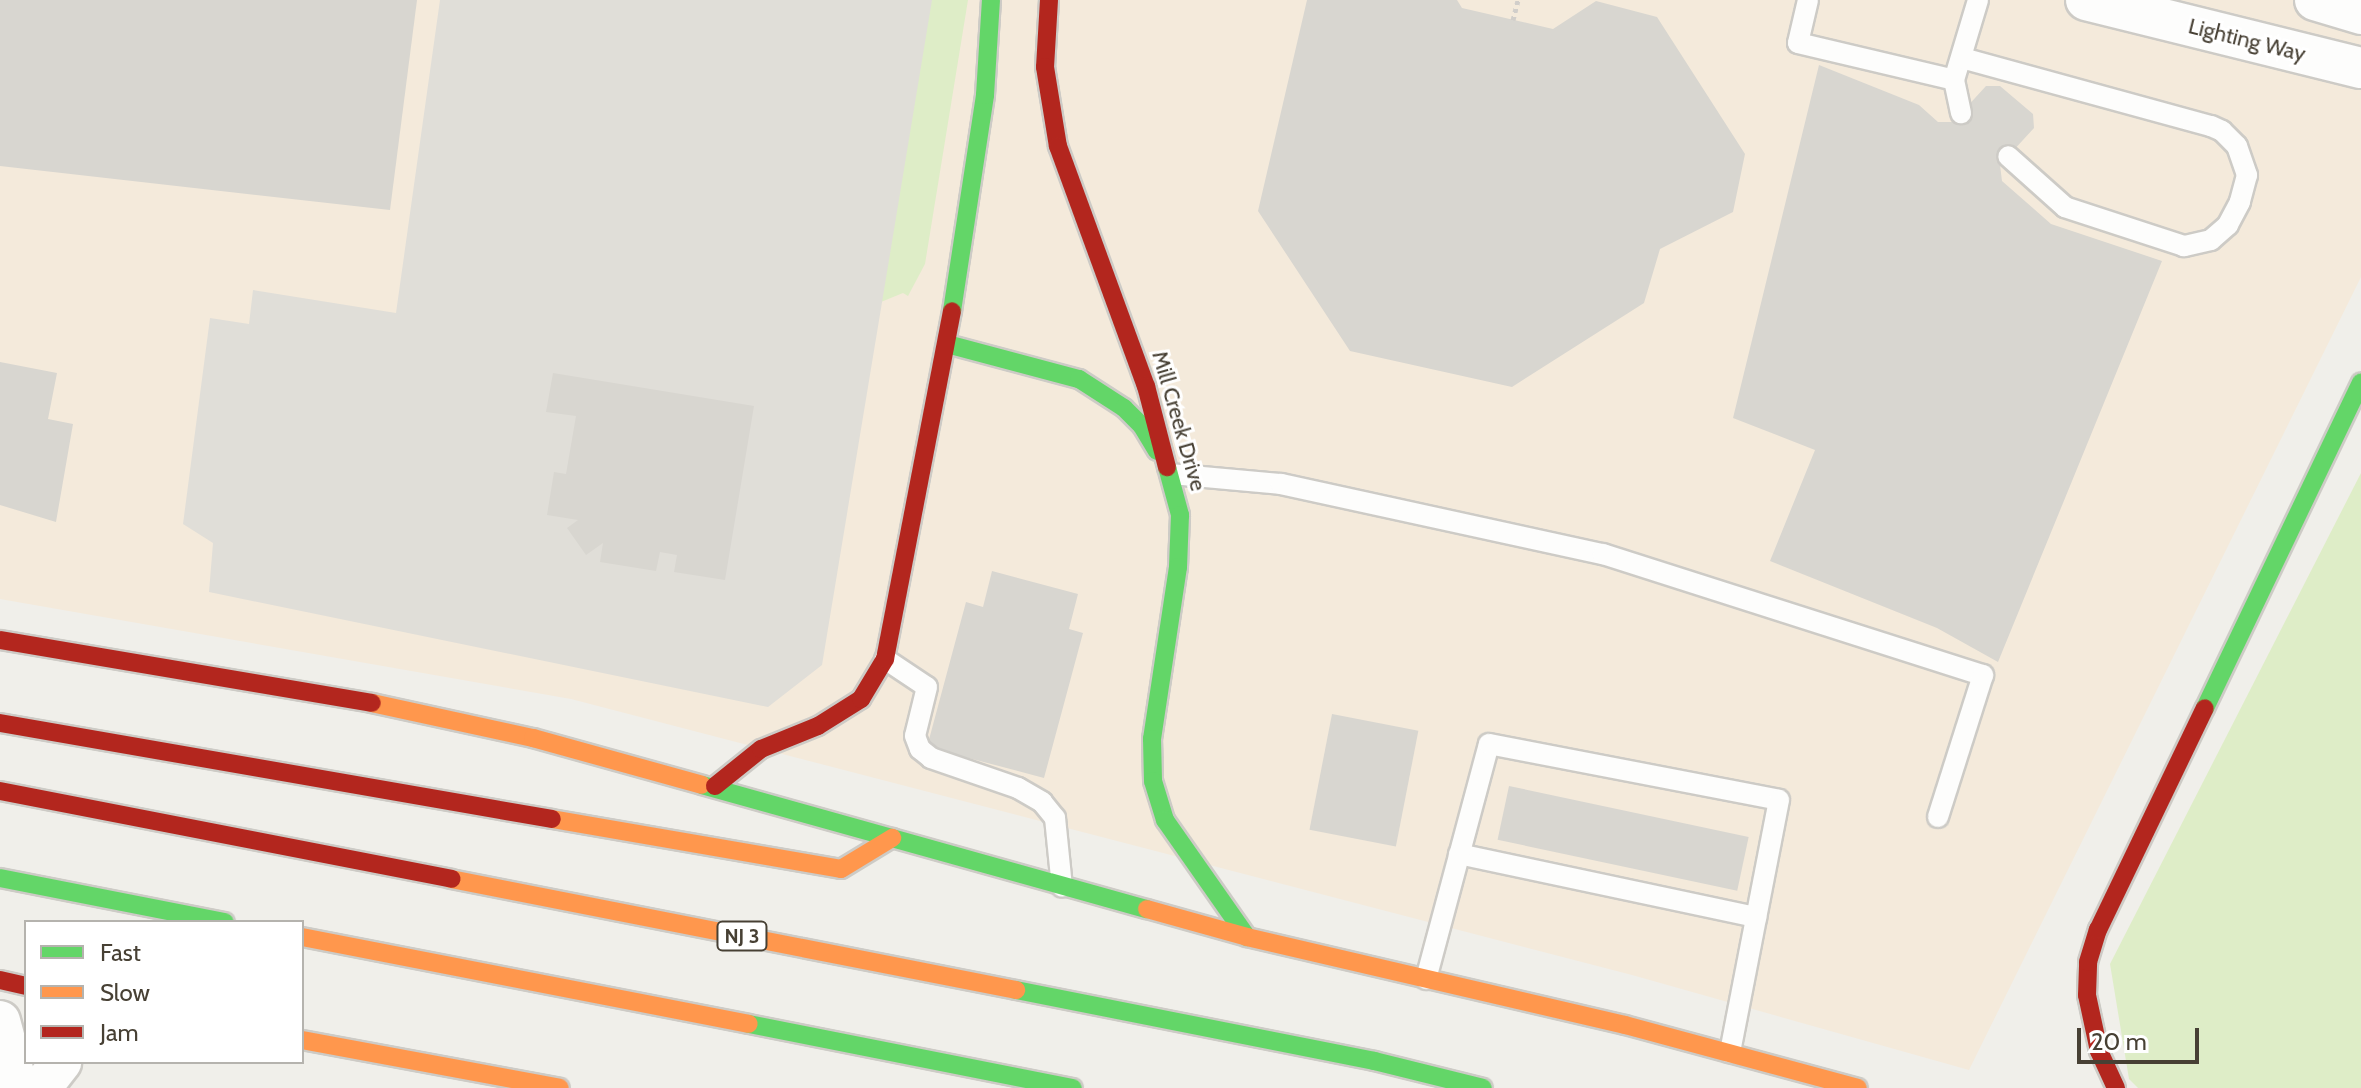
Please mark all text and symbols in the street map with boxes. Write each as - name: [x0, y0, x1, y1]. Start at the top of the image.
- street label: Lighting Way: [2186, 13, 2308, 67]
- street label: Mill Creek Drive: [1146, 348, 1212, 494]
- legend: [24, 920, 304, 1064]
- road number: NJ 3: [716, 920, 768, 952]
- text: Fast: [100, 938, 141, 967]
- text: Slow: [100, 978, 150, 1007]
- scale bar: [2081, 1012, 2203, 1062]
- text: Jam: [100, 1018, 138, 1047]
- text: 20 m: [2091, 1027, 2147, 1056]

